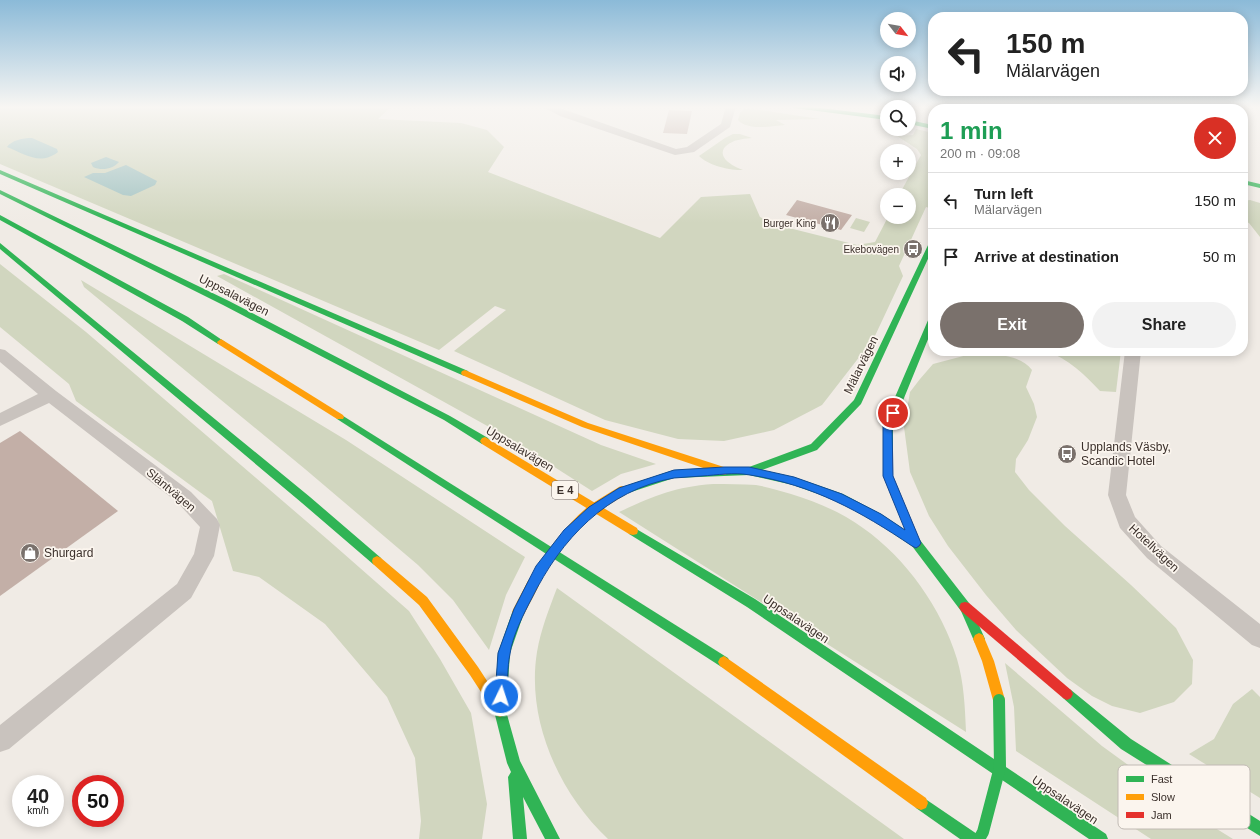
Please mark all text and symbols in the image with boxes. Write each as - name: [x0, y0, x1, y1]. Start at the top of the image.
- north arrow: [880, 12, 916, 48]
- map controls: [880, 12, 916, 224]
- icon: left: [940, 28, 992, 80]
- text: 150 m: [1006, 28, 1085, 59]
- button: sound: [880, 56, 916, 92]
- text: Mälarvägen: [1006, 61, 1100, 81]
- button: search: [880, 100, 916, 136]
- text: 1 min: [940, 117, 1003, 144]
- button: close: [1194, 117, 1236, 159]
- button: +: [880, 144, 916, 180]
- text: 200 m · 09:08: [940, 146, 1020, 161]
- text: Turn left: [974, 185, 1033, 202]
- button: −: [880, 188, 916, 224]
- icon: left: [940, 190, 962, 212]
- text: 150 m: [1194, 192, 1236, 209]
- text: Mälarvägen: [974, 202, 1042, 217]
- restaurant icon: Burger King: [819, 212, 841, 234]
- place label: Burger King: [763, 218, 816, 229]
- bus stop icon: Ekebovägen: [902, 238, 924, 260]
- place label: Ekebovägen: [843, 244, 899, 255]
- icon: arrive: [940, 246, 962, 268]
- text: Arrive at destination: [974, 248, 1119, 265]
- text: 50 m: [1203, 248, 1236, 265]
- street label: Uppsalavägen: [197, 271, 271, 319]
- button: Exit: [940, 302, 1084, 348]
- button: Share: [1092, 302, 1236, 348]
- street label: Mälarvägen: [841, 334, 881, 396]
- pin: [876, 396, 910, 430]
- icon: arrive: [882, 402, 904, 424]
- street label: Uppsalavägen: [484, 423, 556, 475]
- place label: Upplands Väsby, Scandic Hotel: [1081, 440, 1171, 468]
- bus stop icon: Upplands Väsby, Scandic Hotel: [1056, 443, 1078, 465]
- street label: Släntvägen: [144, 465, 198, 515]
- road number: E 4: [552, 481, 578, 499]
- street label: Hotellvägen: [1126, 521, 1182, 575]
- shop icon: Shurgard: [19, 542, 41, 564]
- place label: Shurgard: [44, 546, 93, 560]
- street label: Uppsalavägen: [760, 592, 832, 646]
- position arrow: [480, 675, 522, 717]
- legend: [1118, 765, 1250, 829]
- street label: Uppsalavägen: [1029, 773, 1101, 827]
- text: Fast: [1151, 773, 1172, 785]
- speed limit sign: 50: [72, 775, 124, 827]
- text: 40: [27, 785, 49, 807]
- text: Slow: [1151, 791, 1175, 803]
- text: km/h: [27, 805, 49, 816]
- text: Jam: [1151, 809, 1172, 821]

